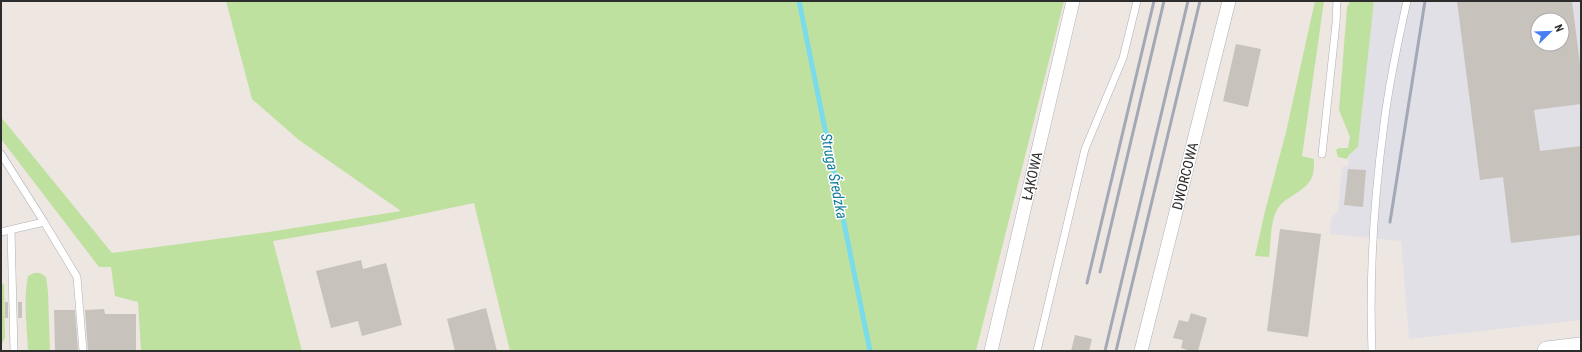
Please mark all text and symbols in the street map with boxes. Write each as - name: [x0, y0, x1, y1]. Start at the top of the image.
- north arrow: [1530, 12, 1570, 52]
- text: N: [1551, 23, 1566, 34]
- water label: Struga Średzka: [817, 132, 851, 220]
- street label: DWORCOWA: [1169, 140, 1201, 212]
- street label: ŁĄKOWA: [1019, 150, 1045, 202]

